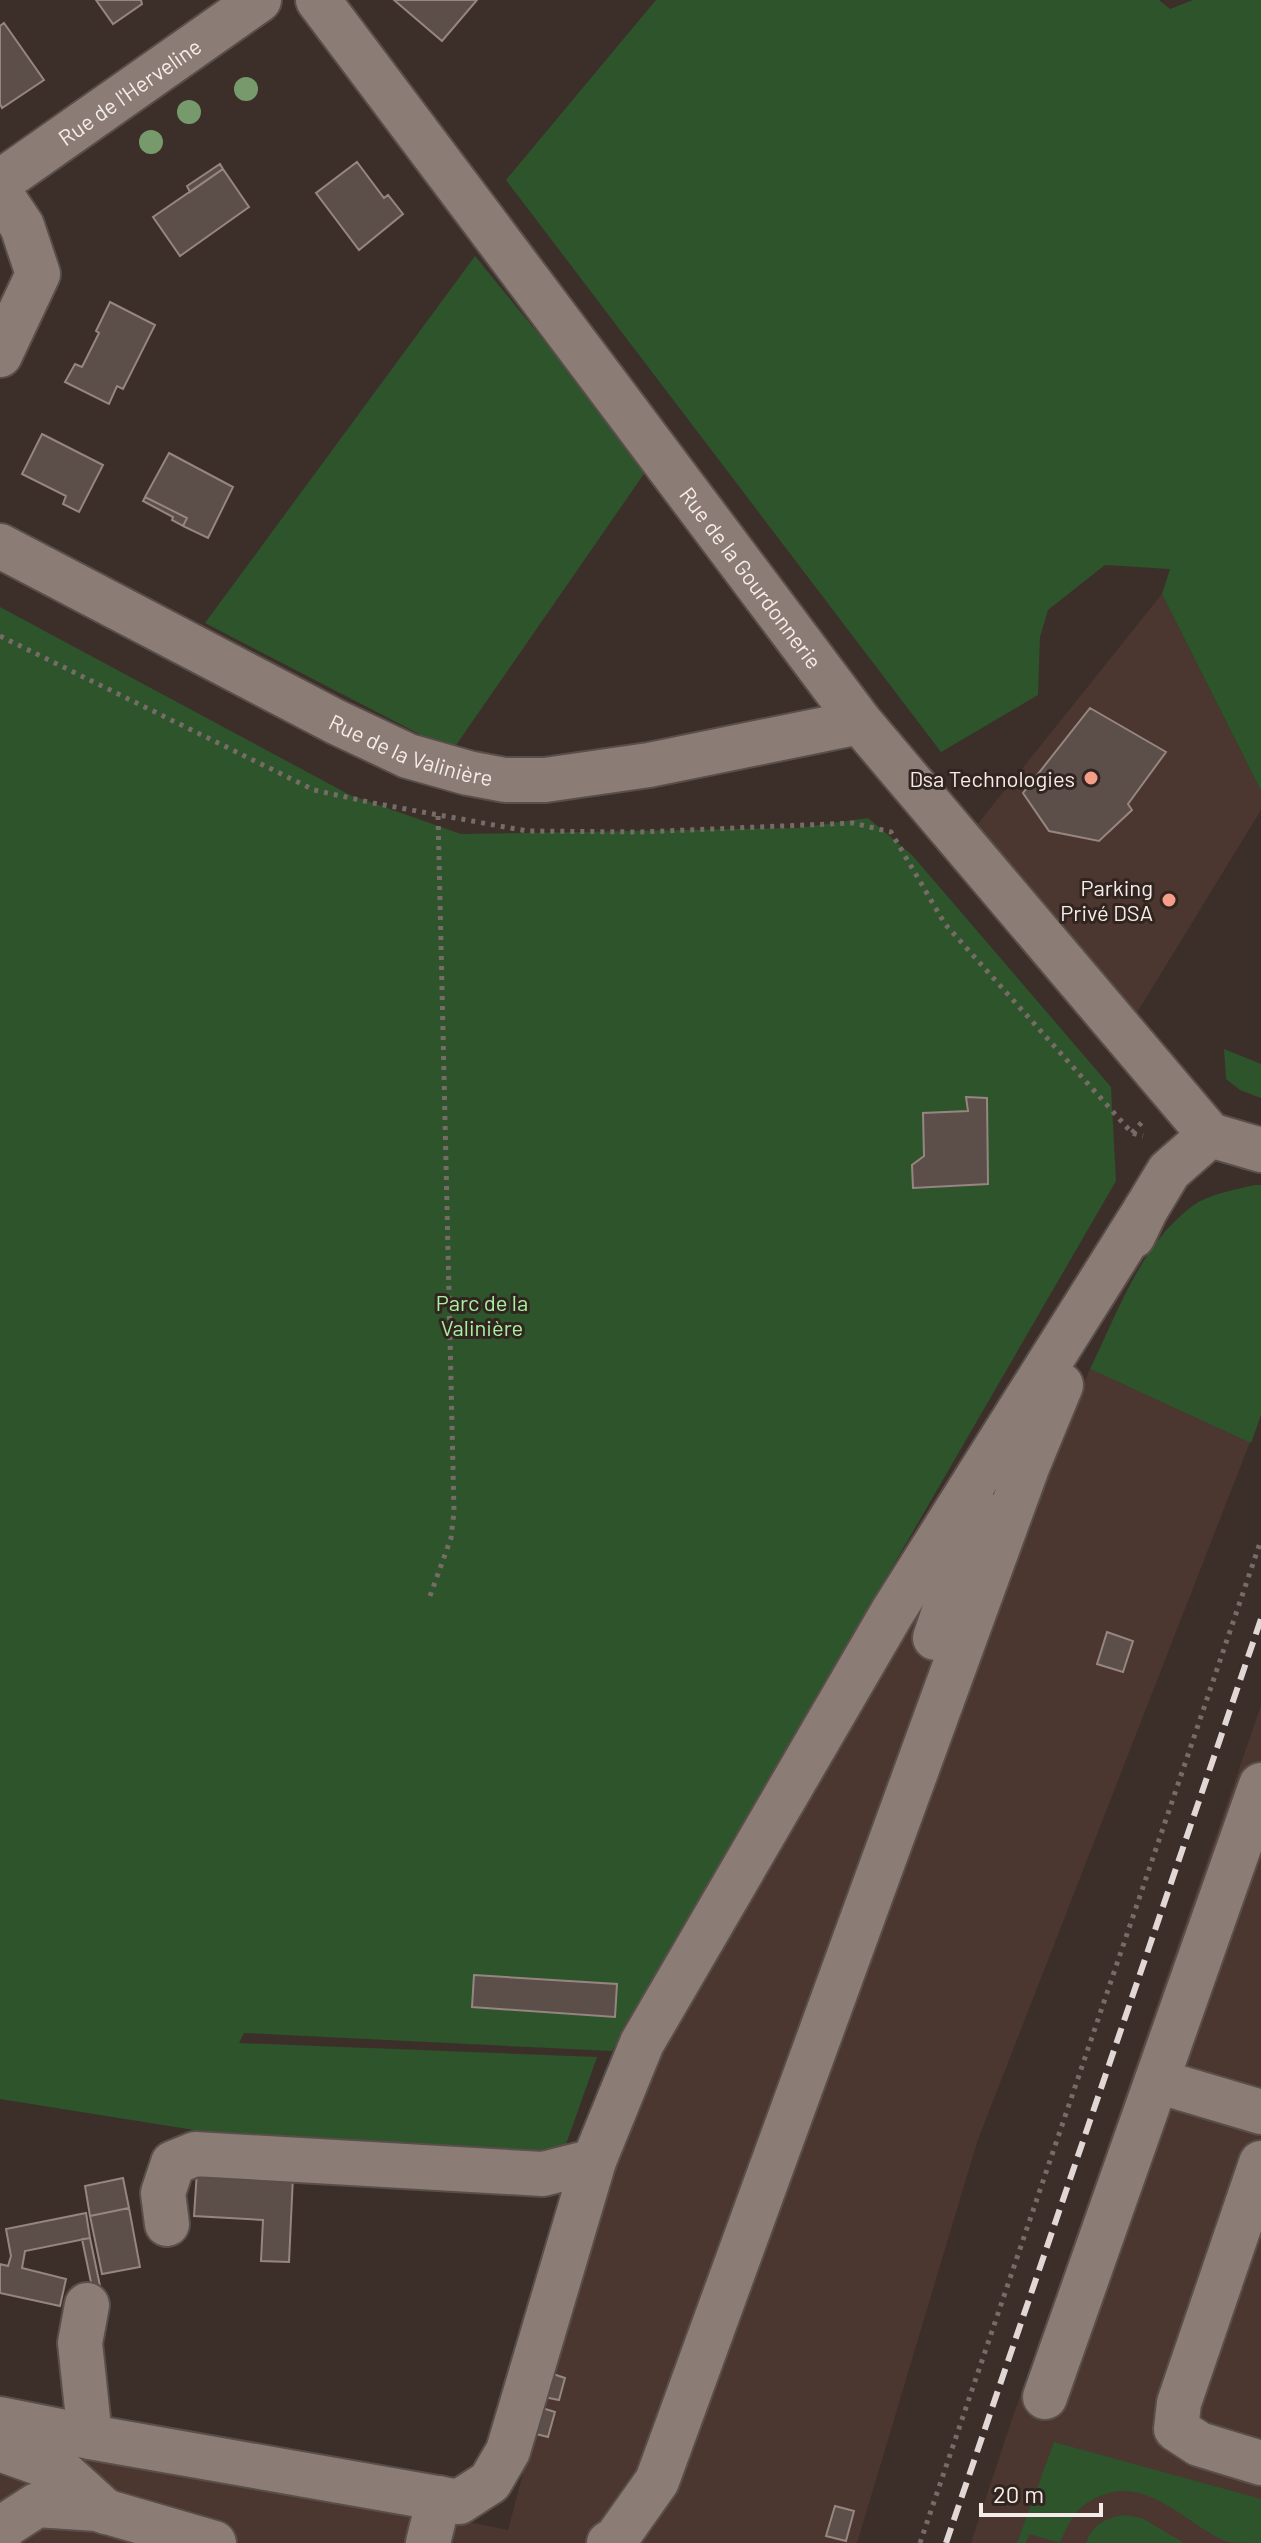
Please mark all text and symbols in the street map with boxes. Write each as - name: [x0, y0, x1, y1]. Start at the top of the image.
- street label: Rue de l'Herveline: [53, 32, 206, 150]
- street label: Rue de la Gourdonnerie: [675, 482, 828, 673]
- street label: Rue de la Valinière: [325, 708, 495, 790]
- place label: Dsa Technologies: [909, 765, 1075, 791]
- marker: Dsa Technologies: [1082, 769, 1100, 787]
- place label: Parking Privé DSA: [1060, 874, 1153, 925]
- marker: Parking Privé DSA: [1160, 891, 1178, 909]
- park label: Parc de la Valinière: [436, 1289, 528, 1340]
- scale bar: [981, 2467, 1101, 2517]
- text: 20 m: [993, 2479, 1044, 2508]

